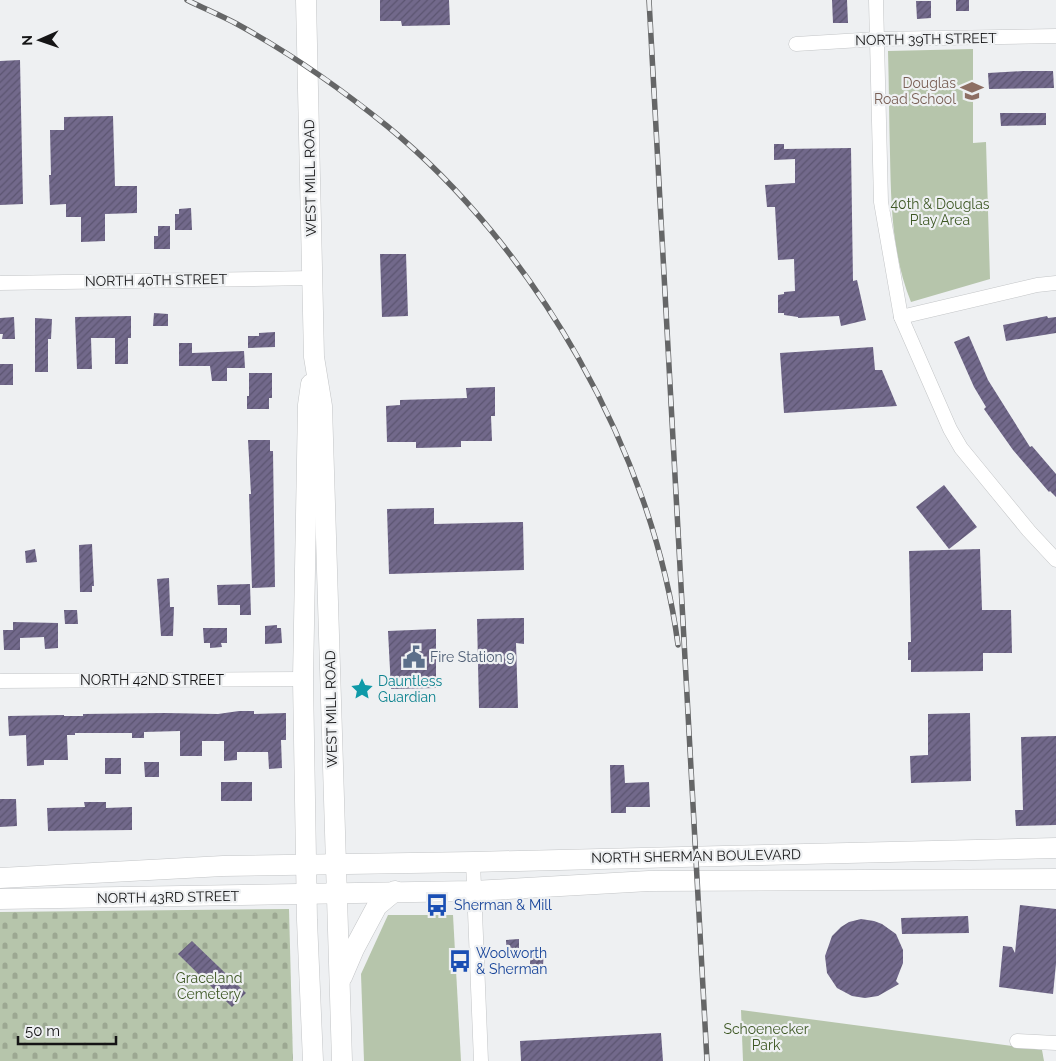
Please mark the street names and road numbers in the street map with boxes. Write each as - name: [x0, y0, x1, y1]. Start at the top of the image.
- street label: NORTH 39TH STREET: [855, 30, 997, 48]
- street label: WEST MILL ROAD: [301, 119, 319, 237]
- street label: NORTH 40TH STREET: [85, 271, 228, 289]
- street label: WEST MILL ROAD: [322, 650, 340, 768]
- street label: NORTH 42ND STREET: [80, 672, 224, 688]
- street label: NORTH SHERMAN BOULEVARD: [591, 846, 801, 866]
- street label: NORTH 43RD STREET: [97, 888, 240, 906]

